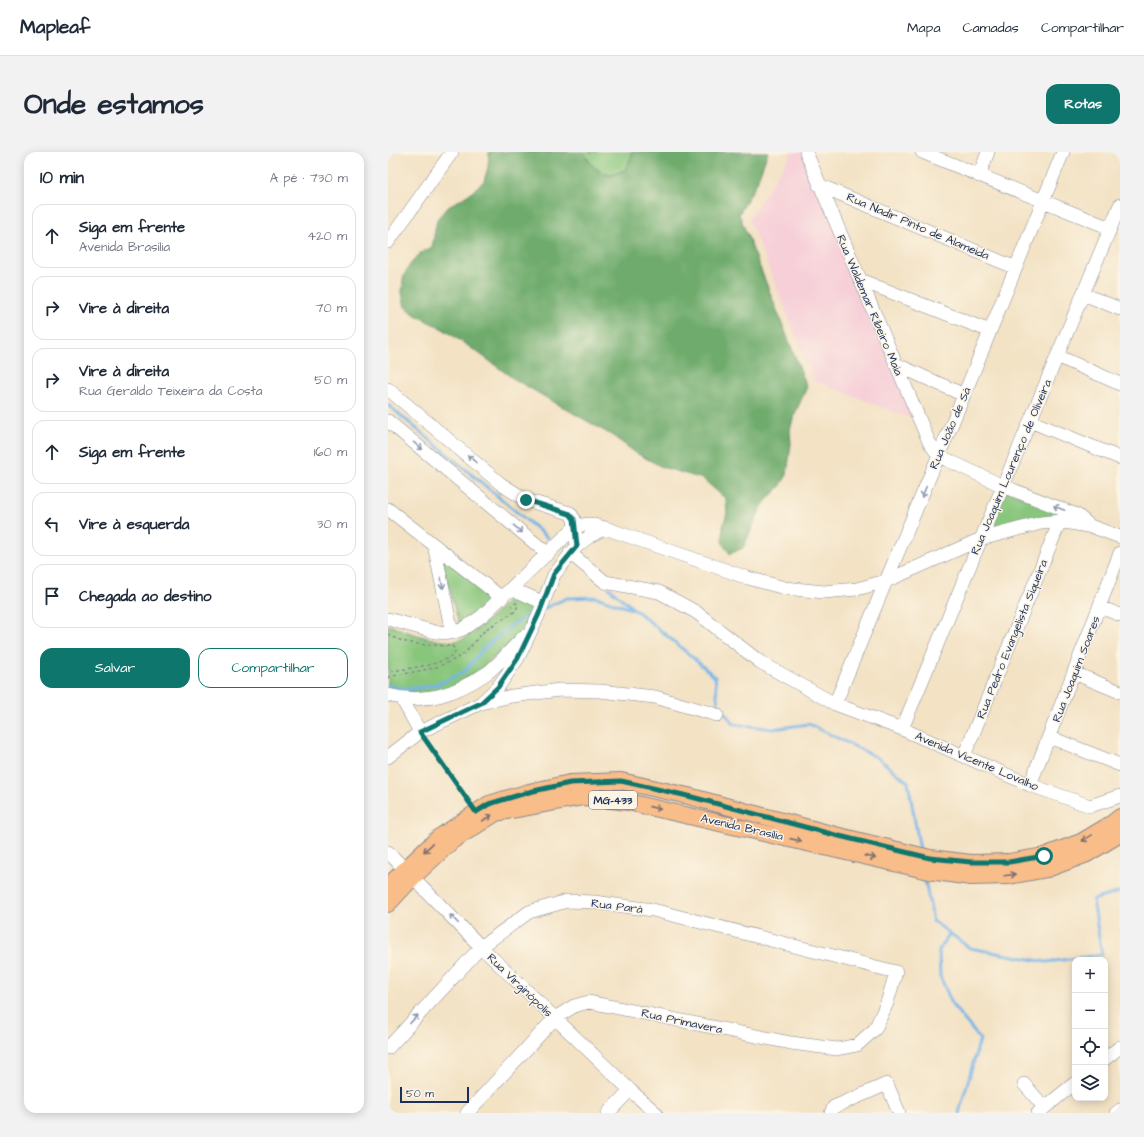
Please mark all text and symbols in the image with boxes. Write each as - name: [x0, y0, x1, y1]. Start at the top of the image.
- text: Mapleaf: [20, 14, 90, 41]
- text: Mapa: [907, 18, 941, 38]
- text: Camadas: [963, 18, 1019, 38]
- text: Compartilhar: [1041, 18, 1124, 38]
- button: Rotas: [1046, 84, 1120, 124]
- text: Onde estamos: [24, 85, 204, 124]
- text: 10 min: [40, 166, 84, 190]
- text: A pé · 730 m: [270, 169, 348, 187]
- street label: Rua Nadir Pinto de Alameida: [844, 189, 992, 264]
- text: Siga em frente: [79, 217, 185, 238]
- icon: ahead: [41, 225, 63, 247]
- text: 420 m: [307, 227, 347, 245]
- street label: Rua Waldemar Ribeiro Maia: [832, 232, 907, 378]
- text: Avenida Brasília: [79, 238, 170, 256]
- icon: right: [41, 297, 63, 319]
- text: Vire à direita: [79, 298, 169, 319]
- text: 70 m: [315, 299, 347, 317]
- text: Vire à direita: [79, 361, 169, 382]
- icon: right: [41, 369, 63, 391]
- text: 50 m: [314, 371, 347, 389]
- street label: Rua Joaquim Lourenço de Oliveira: [967, 377, 1056, 557]
- text: Rua Geraldo Teixeira da Costa: [79, 382, 262, 400]
- street label: Rua João de Sá: [926, 385, 975, 472]
- icon: ahead: [41, 441, 63, 463]
- text: Siga em frente: [79, 442, 185, 463]
- one-way arrow: [413, 442, 423, 451]
- text: 160 m: [314, 443, 347, 461]
- one-way arrow: [466, 455, 477, 464]
- one-way arrow: [919, 485, 927, 497]
- route end: [517, 491, 535, 509]
- one-way arrow: [1054, 504, 1066, 511]
- icon: left: [41, 513, 63, 535]
- text: Vire à esquerda: [79, 514, 189, 535]
- text: 30 m: [317, 515, 347, 533]
- one-way arrow: [513, 525, 523, 534]
- street label: Rua Pedro Evangelista Siqueira: [973, 557, 1053, 722]
- one-way arrow: [438, 576, 446, 589]
- icon: arrive: [41, 585, 63, 607]
- text: Chegada ao destino: [79, 586, 212, 607]
- street label: Rua Joaquim Soares: [1048, 614, 1105, 725]
- button: Salvar: [40, 648, 190, 688]
- button: Compartilhar: [198, 648, 348, 688]
- street label: Avenida Vicente Lovalho: [912, 728, 1041, 795]
- road number: MG-433: [589, 791, 637, 809]
- one-way arrow: [648, 804, 661, 812]
- street label: Avenida Brasília: [699, 810, 785, 845]
- one-way arrow: [482, 814, 493, 823]
- one-way arrow: [1081, 835, 1093, 843]
- one-way arrow: [789, 836, 802, 844]
- one-way arrow: [423, 843, 433, 852]
- route start: [1035, 847, 1053, 865]
- one-way arrow: [863, 854, 876, 861]
- one-way arrow: [1003, 871, 1016, 879]
- street label: Rua Pará: [590, 895, 644, 918]
- one-way arrow: [449, 914, 458, 924]
- street label: Rua Virginópolis: [482, 950, 556, 1022]
- map controls: [1072, 957, 1108, 1101]
- button: +: [1072, 957, 1108, 993]
- button: −: [1072, 993, 1108, 1029]
- street label: Rua Primavera: [640, 1005, 724, 1038]
- one-way arrow: [410, 1014, 419, 1024]
- button: locate: [1072, 1029, 1108, 1065]
- button: layers: [1072, 1065, 1108, 1101]
- scale bar: [400, 1085, 469, 1104]
- text: 50 m: [406, 1086, 434, 1101]

